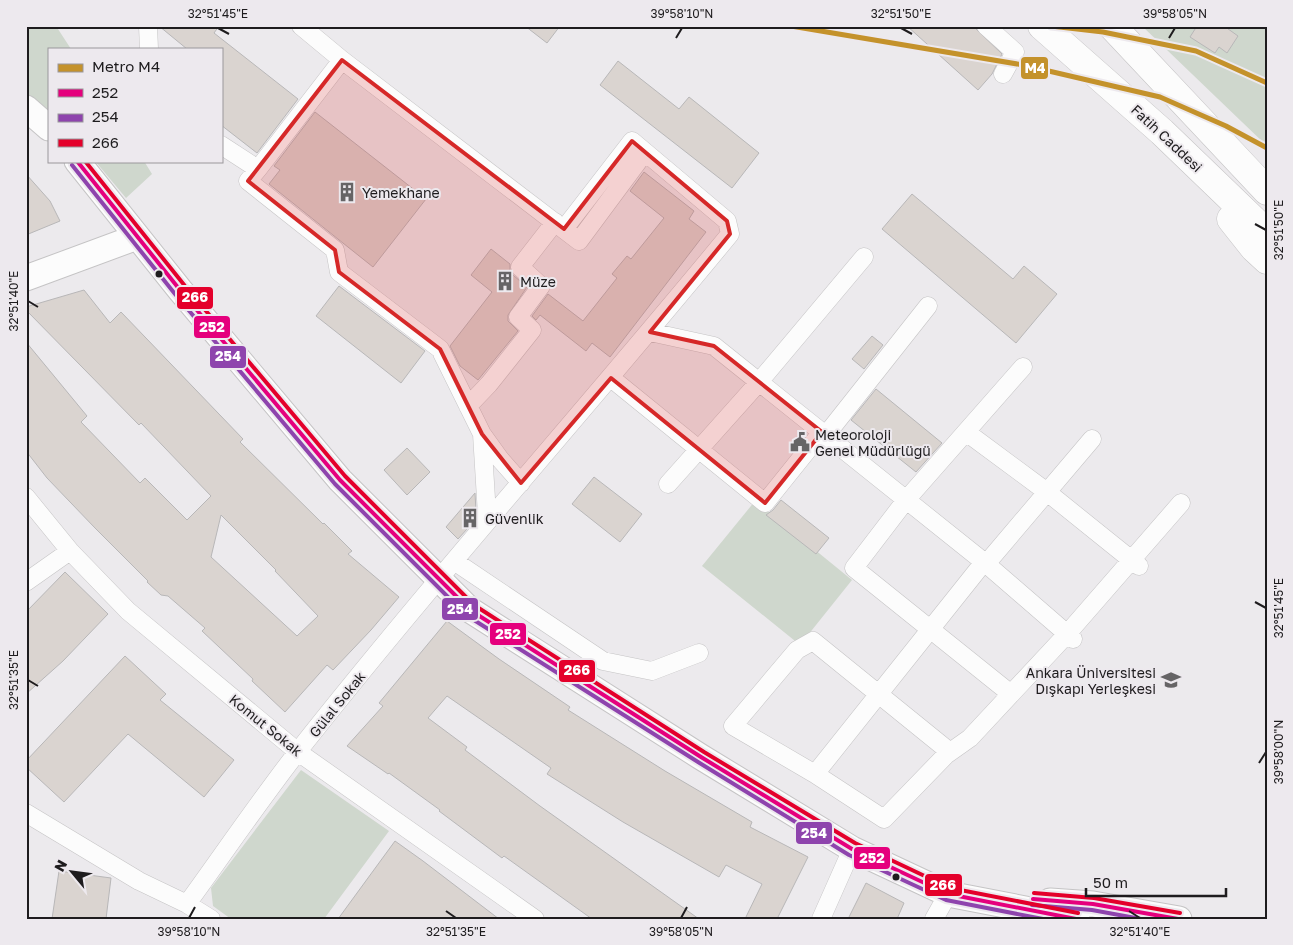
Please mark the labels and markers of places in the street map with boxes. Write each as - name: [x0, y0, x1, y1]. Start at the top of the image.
- building icon: Yemekhane: [336, 181, 358, 203]
- place label: Yemekhane: [362, 184, 440, 201]
- unlabelled marker: [154, 269, 164, 279]
- building icon: Müze: [494, 270, 516, 292]
- place label: Müze: [520, 273, 556, 290]
- place label: Meteoroloji Genel Müdürlüğü: [815, 426, 931, 459]
- public building icon: Meteoroloji Genel Müdürlüğü: [789, 431, 811, 453]
- building icon: Güvenlik: [459, 507, 481, 529]
- place label: Güvenlik: [485, 510, 544, 527]
- place label: Ankara Üniversitesi Dışkapı Yerleşkesi: [1026, 664, 1156, 697]
- school or university icon: Ankara Üniversitesi Dışkapı Yerleşkesi: [1160, 669, 1182, 691]
- unlabelled marker: [891, 872, 901, 882]

